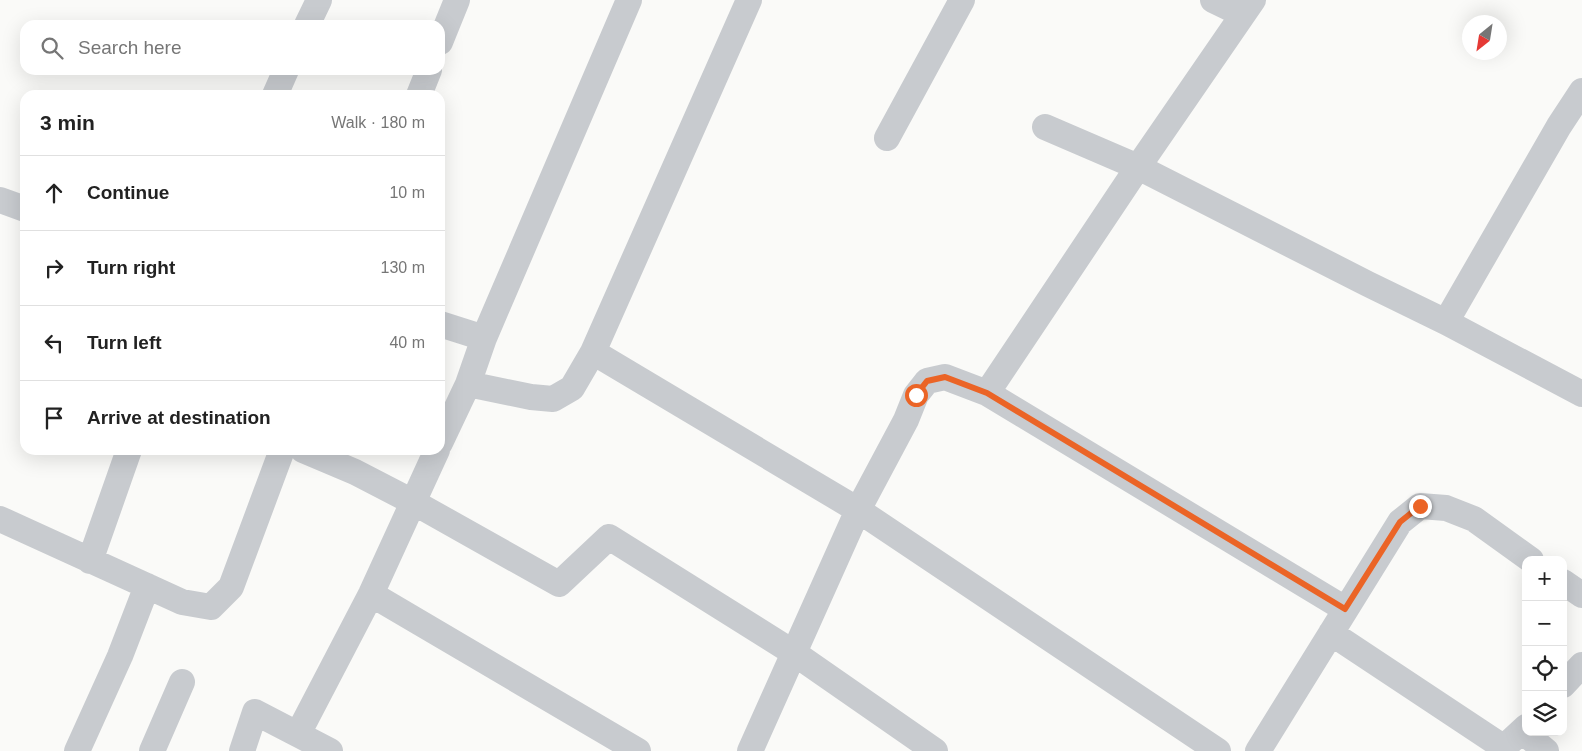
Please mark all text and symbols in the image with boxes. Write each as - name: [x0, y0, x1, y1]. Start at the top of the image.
- north arrow: [1462, 15, 1507, 60]
- search box: [20, 20, 445, 75]
- icon: search: [38, 34, 66, 62]
- text: Search here: [78, 37, 182, 58]
- text: 3 min: [40, 111, 95, 134]
- text: Walk · 180 m: [331, 114, 425, 131]
- icon: ahead: [40, 179, 68, 207]
- text: Continue: [87, 182, 169, 203]
- text: 10 m: [389, 184, 425, 201]
- icon: right: [40, 254, 68, 282]
- text: Turn right: [87, 257, 175, 278]
- text: 130 m: [381, 259, 425, 276]
- icon: left: [40, 329, 68, 357]
- text: Turn left: [87, 332, 162, 353]
- text: 40 m: [389, 334, 425, 351]
- route start: [905, 384, 928, 407]
- icon: arrive: [40, 404, 68, 432]
- text: Arrive at destination: [87, 407, 271, 428]
- route end: [1409, 495, 1432, 518]
- map controls: [1522, 556, 1567, 736]
- button: +: [1522, 556, 1567, 601]
- button: −: [1522, 601, 1567, 646]
- button: locate: [1522, 646, 1567, 691]
- button: layers: [1522, 691, 1567, 736]

